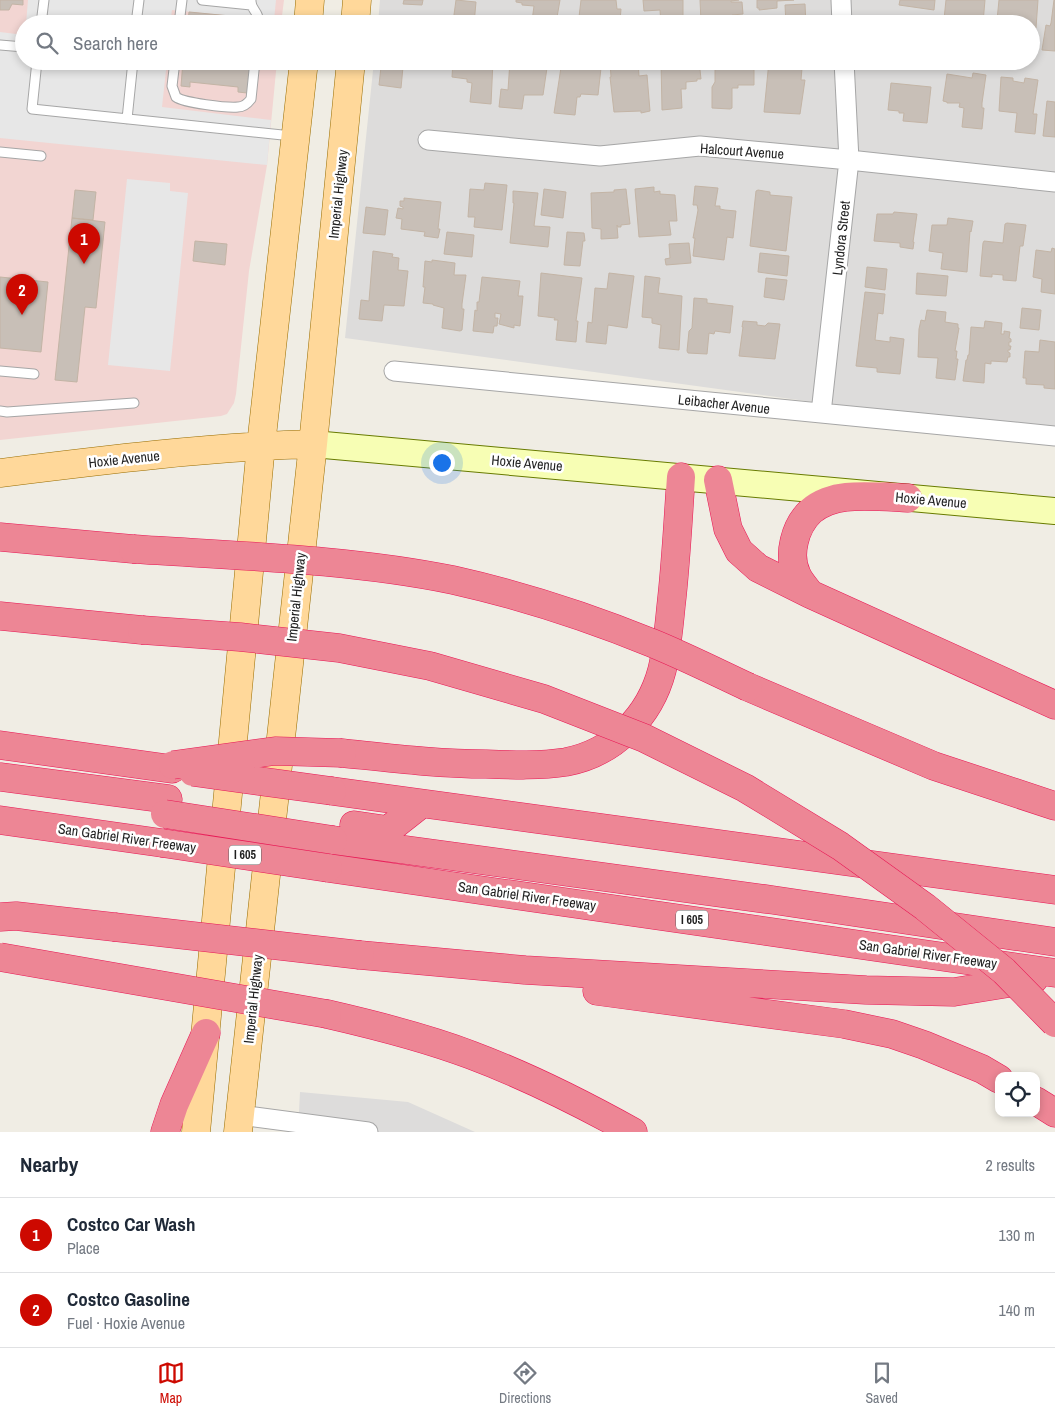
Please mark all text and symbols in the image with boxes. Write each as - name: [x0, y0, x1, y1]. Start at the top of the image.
- search box: [15, 15, 1040, 70]
- icon: search: [33, 29, 61, 57]
- text: Search here: [73, 30, 158, 56]
- street label: Halcourt Avenue: [699, 139, 785, 163]
- street label: Imperial Highway: [324, 148, 352, 239]
- street label: Lyndora Street: [828, 200, 854, 276]
- pin: 1: [68, 223, 100, 264]
- pin: 2: [6, 274, 38, 315]
- street label: Leibacher Avenue: [677, 390, 771, 418]
- street label: Hoxie Avenue: [88, 446, 160, 472]
- your location: [429, 450, 455, 476]
- street label: Hoxie Avenue: [491, 451, 563, 475]
- street label: Hoxie Avenue: [895, 488, 967, 512]
- street label: Imperial Highway: [282, 551, 310, 642]
- street label: San Gabriel River Freeway: [57, 819, 197, 857]
- road number: I 605: [229, 846, 261, 864]
- street label: San Gabriel River Freeway: [457, 877, 597, 915]
- road number: I 605: [676, 910, 708, 930]
- street label: San Gabriel River Freeway: [858, 935, 998, 973]
- street label: Imperial Highway: [239, 953, 267, 1044]
- map controls: [995, 1072, 1040, 1117]
- button: locate: [995, 1072, 1040, 1117]
- text: Nearby: [20, 1150, 78, 1179]
- text: 2 results: [985, 1154, 1035, 1176]
- text: Costco Car Wash: [67, 1211, 195, 1237]
- text: 1: [32, 1224, 40, 1246]
- text: 130 m: [999, 1224, 1035, 1246]
- text: Place: [67, 1237, 100, 1259]
- text: Costco Gasoline: [67, 1286, 190, 1312]
- text: 2: [32, 1299, 40, 1321]
- text: 140 m: [999, 1299, 1035, 1321]
- text: Fuel · Hoxie Avenue: [67, 1312, 185, 1334]
- tab: Map: [157, 1359, 185, 1407]
- tab: Directions: [499, 1359, 551, 1407]
- tab: Saved: [865, 1359, 898, 1407]

